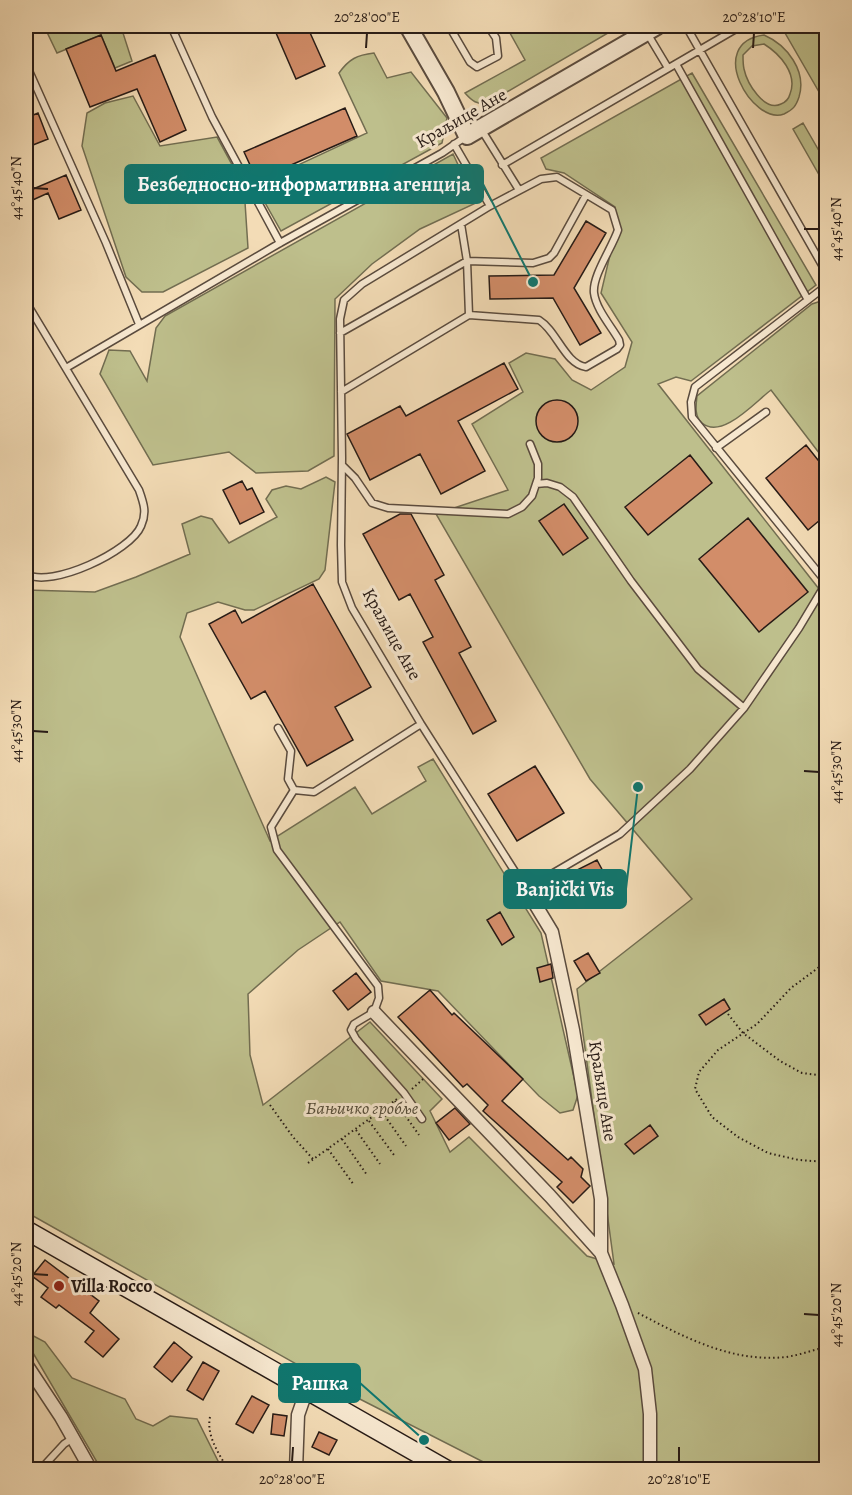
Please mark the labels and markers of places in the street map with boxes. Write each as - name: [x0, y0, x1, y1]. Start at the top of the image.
- callout: Безбедносно-информативна агенција: [125, 165, 483, 203]
- callout: Banjički Vis: [504, 870, 626, 908]
- place label: Villa Rocco: [70, 1274, 152, 1298]
- marker: Villa Rocco: [52, 1279, 66, 1293]
- callout: Рашка: [279, 1364, 360, 1402]

